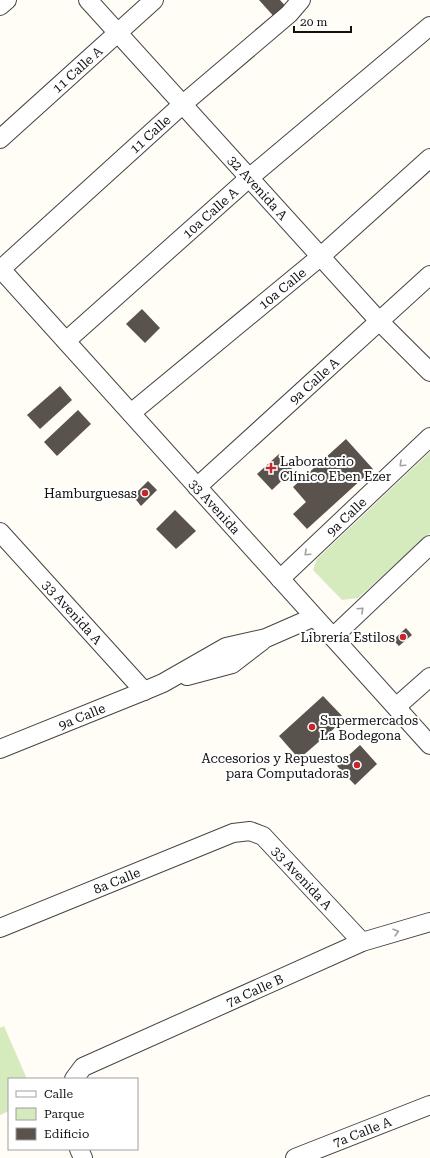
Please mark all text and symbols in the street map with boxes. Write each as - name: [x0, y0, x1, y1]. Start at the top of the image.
- scale bar: [294, 8, 351, 34]
- text: 20 m: [300, 15, 327, 29]
- street label: 11 Calle A: [50, 43, 106, 96]
- street label: 11 Calle: [127, 112, 174, 157]
- street label: 32 Avenida A: [225, 153, 290, 223]
- street label: 10a Calle A: [180, 184, 241, 242]
- street label: 10a Calle: [256, 265, 309, 312]
- street label: 9a Calle A: [286, 355, 342, 407]
- place label: Laboratorio Clínico Eben Ezer: [280, 454, 392, 484]
- one-way arrow: [399, 459, 407, 467]
- marker: Laboratorio Clínico Eben Ezer: [265, 462, 277, 474]
- street label: 33 Avenida: [186, 476, 243, 537]
- place label: Hamburguesas: [44, 486, 137, 501]
- marker: Hamburguesas: [140, 488, 150, 498]
- street label: 9a Calle: [323, 494, 369, 539]
- one-way arrow: [304, 548, 312, 556]
- street label: 33 Avenida A: [39, 577, 105, 648]
- one-way arrow: [356, 607, 364, 615]
- place label: Librería Estilos: [300, 630, 395, 645]
- marker: Librería Estilos: [398, 632, 408, 642]
- street label: 9a Calle: [56, 700, 107, 733]
- place label: Supermercados La Bodegona: [320, 713, 418, 743]
- marker: Supermercados La Bodegona: [307, 722, 317, 732]
- place label: Accesorios y Repuestos para Computadoras: [201, 751, 349, 781]
- marker: Accesorios y Repuestos para Computadoras: [352, 760, 362, 770]
- street label: 33 Avenida A: [269, 843, 335, 913]
- street label: 8a Calle: [91, 865, 142, 897]
- one-way arrow: [393, 928, 400, 937]
- street label: 7a Calle B: [224, 971, 286, 1010]
- legend: [8, 1078, 138, 1150]
- text: Calle: [44, 1087, 74, 1101]
- text: Parque: [44, 1107, 85, 1121]
- street label: 7a Calle A: [331, 1114, 394, 1150]
- text: Edificio: [44, 1127, 89, 1141]

